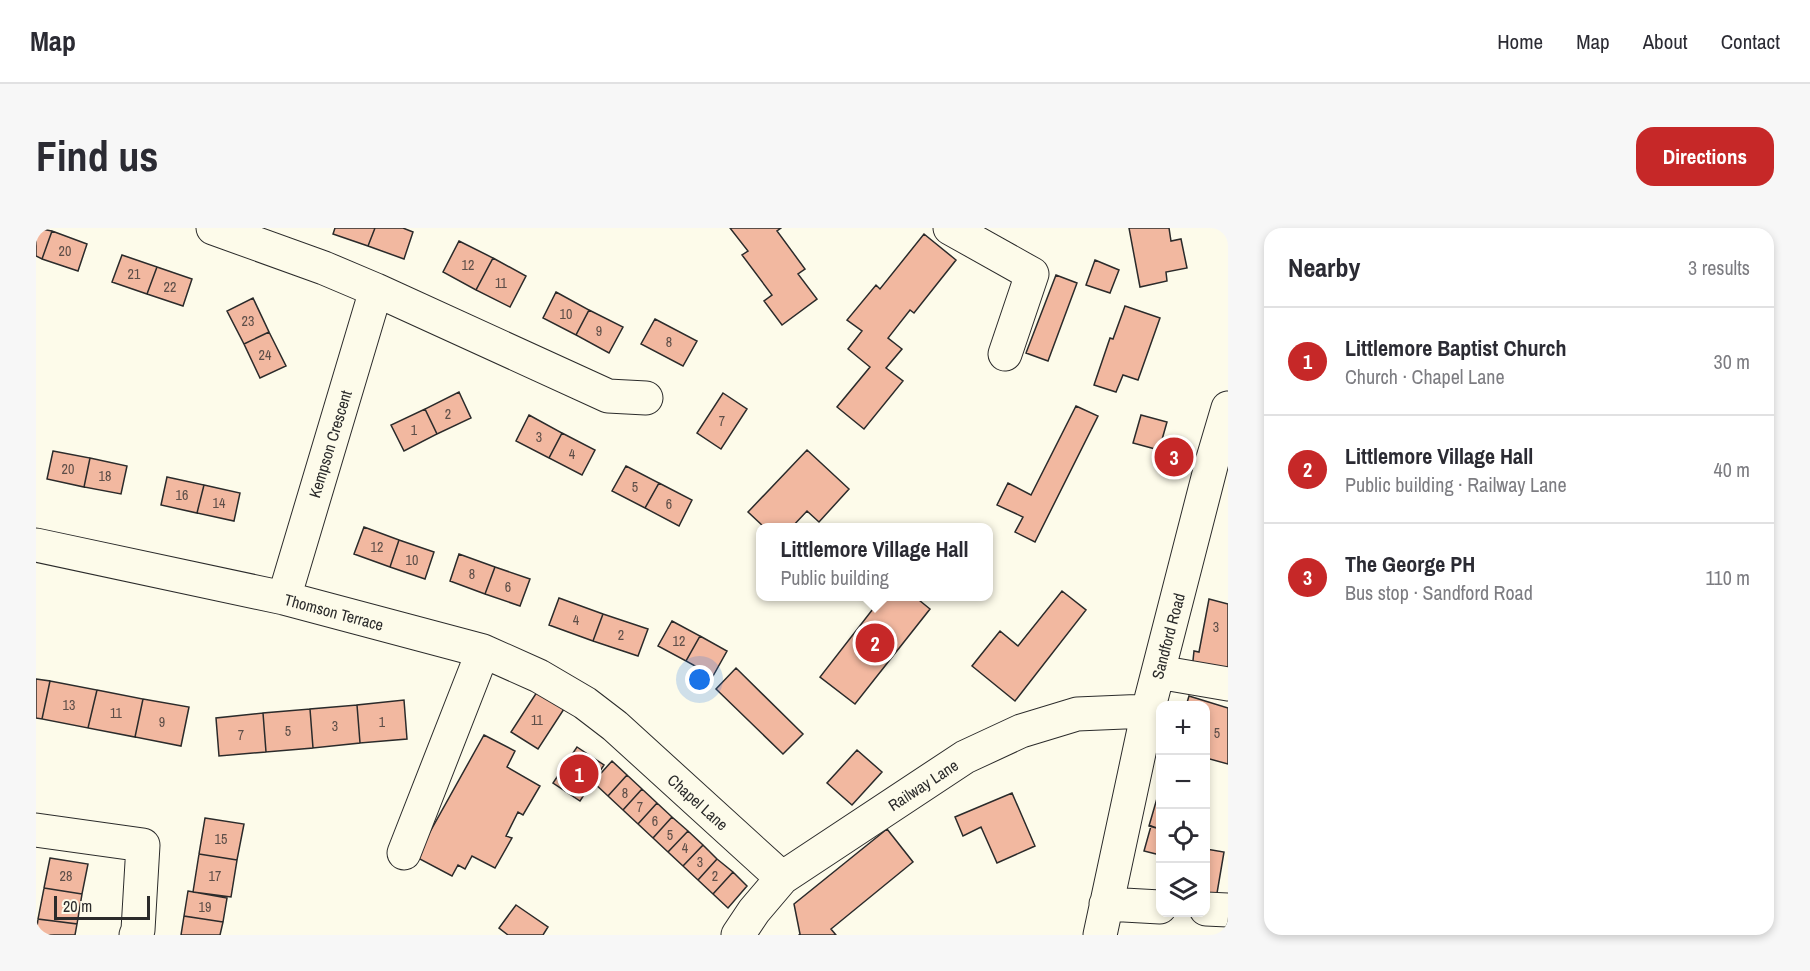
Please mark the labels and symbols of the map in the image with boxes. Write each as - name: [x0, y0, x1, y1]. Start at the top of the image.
- house number: 20: [59, 242, 71, 260]
- house number: 12: [462, 256, 474, 274]
- house number: 21: [128, 265, 141, 283]
- house number: 11: [495, 274, 508, 292]
- house number: 22: [164, 278, 176, 296]
- house number: 10: [560, 305, 572, 323]
- house number: 23: [242, 312, 254, 330]
- house number: 9: [596, 322, 602, 340]
- house number: 8: [666, 333, 672, 351]
- house number: 24: [259, 346, 272, 364]
- street label: Kempson Crescent: [303, 387, 357, 501]
- house number: 2: [445, 405, 451, 423]
- house number: 7: [719, 412, 725, 430]
- house number: 1: [411, 421, 418, 439]
- house number: 3: [536, 428, 542, 446]
- pin: 3: [1154, 434, 1194, 480]
- house number: 4: [569, 445, 576, 463]
- house number: 20: [62, 460, 74, 478]
- house number: 18: [99, 467, 111, 485]
- house number: 5: [632, 478, 638, 496]
- house number: 16: [176, 486, 188, 504]
- house number: 14: [213, 494, 226, 512]
- house number: 6: [666, 495, 672, 513]
- house number: 12: [371, 538, 383, 556]
- house number: 10: [406, 551, 418, 569]
- house number: 8: [469, 565, 475, 583]
- house number: 6: [505, 578, 511, 596]
- street label: Thomson Terrace: [282, 588, 386, 636]
- street label: Sandford Road: [1146, 591, 1190, 681]
- house number: 4: [573, 611, 580, 629]
- house number: 3: [1213, 618, 1219, 636]
- pin: 2: [856, 620, 894, 666]
- house number: 2: [618, 626, 624, 644]
- house number: 12: [673, 632, 685, 650]
- your location: [685, 665, 714, 694]
- house number: 13: [63, 696, 75, 714]
- house number: 11: [110, 704, 123, 722]
- house number: 11: [531, 711, 544, 729]
- house number: 9: [159, 713, 165, 731]
- house number: 1: [379, 713, 386, 731]
- house number: 3: [332, 717, 338, 735]
- house number: 5: [285, 722, 291, 740]
- house number: 5: [1214, 724, 1220, 742]
- house number: 7: [238, 726, 244, 744]
- pin: 1: [560, 752, 598, 796]
- street label: Railway Lane: [884, 754, 962, 816]
- street label: Chapel Lane: [663, 769, 733, 835]
- house number: 8: [622, 784, 628, 802]
- house number: 7: [637, 798, 643, 816]
- house number: 6: [652, 812, 658, 830]
- house number: 5: [667, 826, 673, 844]
- house number: 15: [215, 830, 227, 848]
- house number: 4: [682, 839, 689, 857]
- house number: 3: [697, 853, 703, 871]
- house number: 28: [60, 867, 72, 885]
- house number: 17: [209, 867, 221, 885]
- house number: 2: [712, 867, 718, 885]
- scale bar: [54, 893, 150, 920]
- house number: 19: [199, 898, 211, 916]

